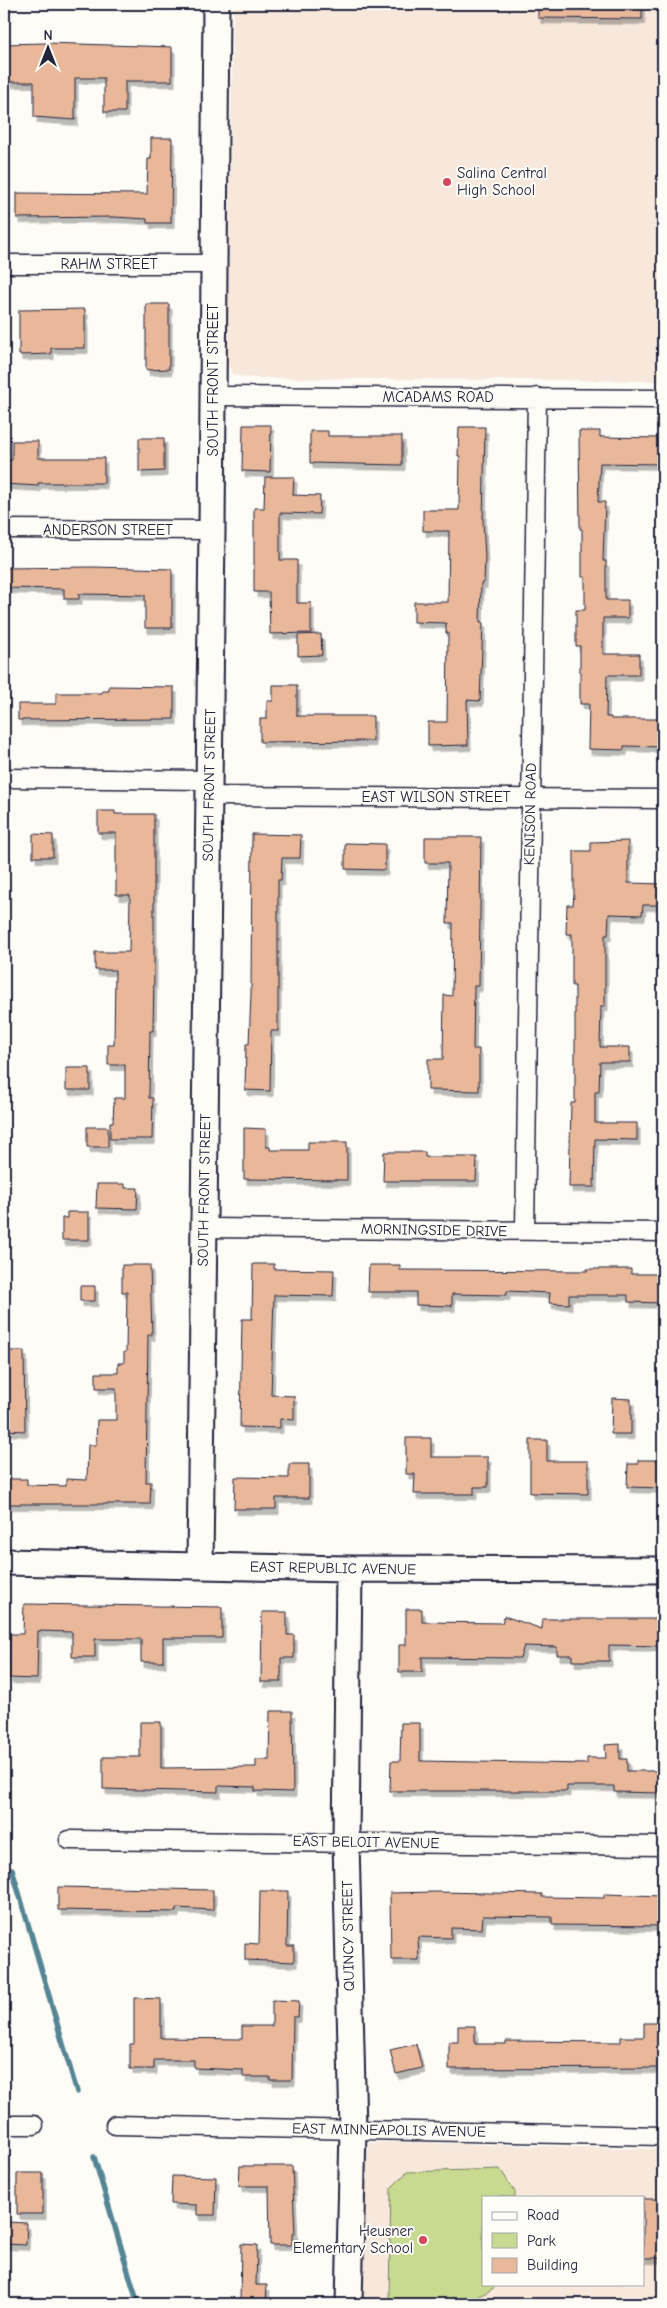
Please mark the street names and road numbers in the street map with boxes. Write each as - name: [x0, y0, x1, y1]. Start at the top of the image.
- street label: RAHM STREET: [60, 255, 158, 273]
- street label: SOUTH FRONT STREET: [204, 303, 222, 456]
- street label: MCADAMS ROAD: [382, 388, 494, 406]
- street label: ANDERSON STREET: [43, 521, 173, 539]
- street label: SOUTH FRONT STREET: [199, 708, 219, 862]
- street label: KENISON ROAD: [520, 762, 540, 866]
- street label: EAST WILSON STREET: [361, 788, 511, 806]
- street label: SOUTH FRONT STREET: [194, 1113, 214, 1267]
- street label: MORNINGSIDE DRIVE: [361, 1220, 507, 1240]
- street label: EAST REPUBLIC AVENUE: [250, 1558, 416, 1578]
- street label: EAST BELOIT AVENUE: [293, 1832, 439, 1852]
- street label: QUINCY STREET: [338, 1880, 358, 1992]
- street label: EAST MINNEAPOLIS AVENUE: [292, 2119, 486, 2141]

